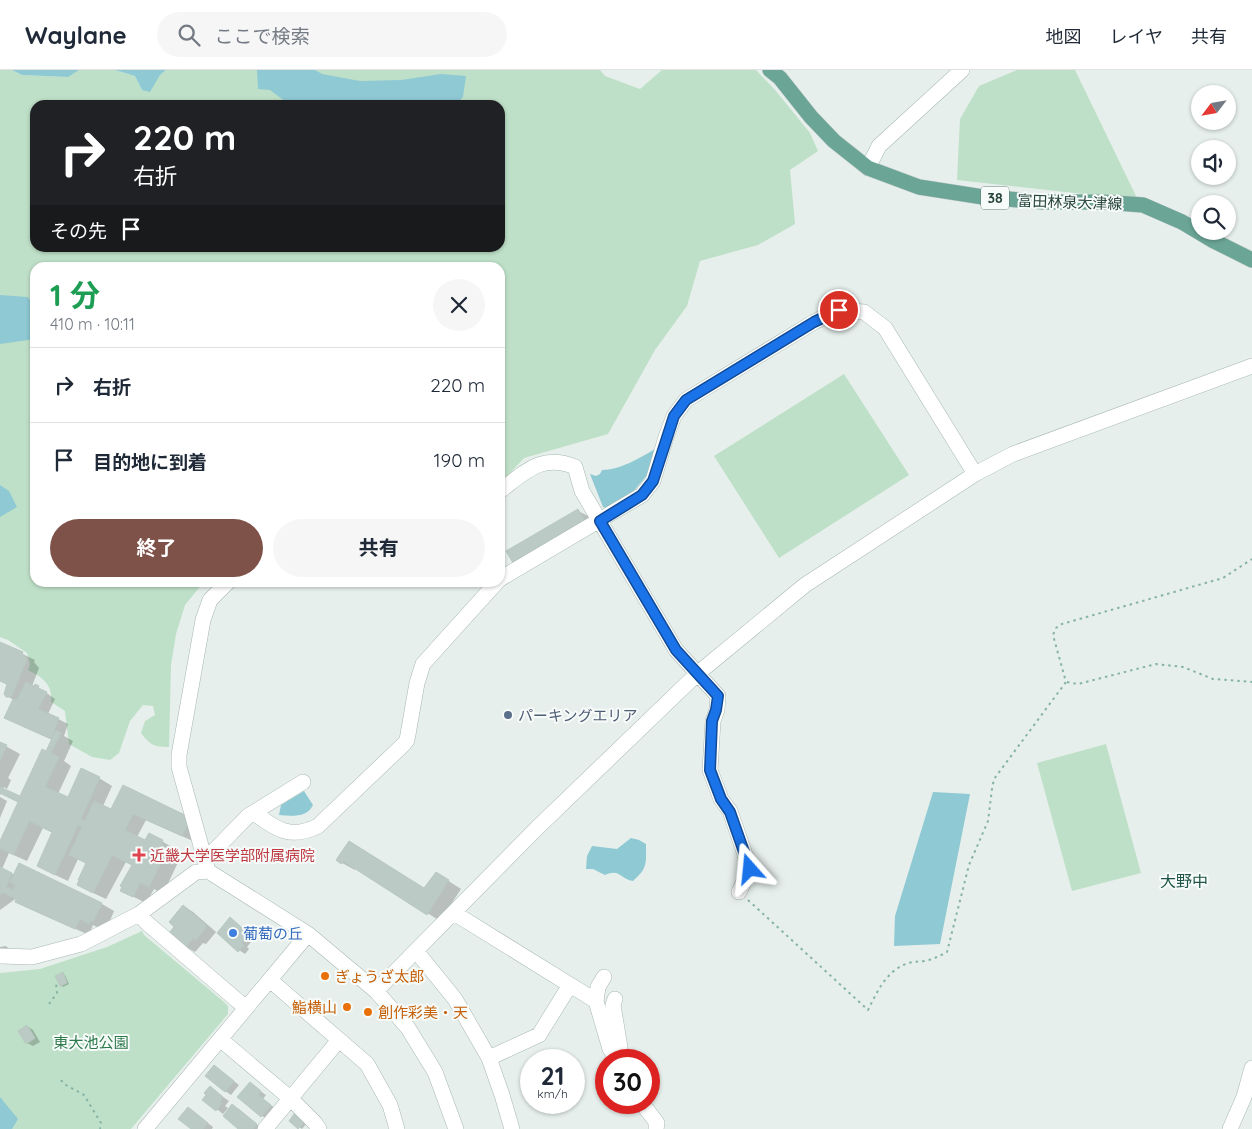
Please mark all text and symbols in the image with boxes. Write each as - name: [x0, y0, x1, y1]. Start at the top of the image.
- search box: [157, 12, 507, 57]
- text: Waylane: [25, 20, 127, 50]
- icon: search: [175, 21, 203, 49]
- text: ここで検索: [215, 24, 310, 48]
- text: 地図: [1046, 25, 1082, 48]
- text: レイヤ: [1110, 25, 1163, 48]
- text: 共有: [1191, 25, 1227, 48]
- north arrow: [1191, 85, 1236, 130]
- map controls: [1191, 85, 1236, 240]
- text: 220 m: [133, 115, 236, 159]
- icon: right: [50, 120, 115, 185]
- button: sound: [1191, 140, 1236, 185]
- text: 右折: [133, 162, 177, 190]
- road number: 38: [981, 186, 1009, 210]
- street label: 富田林泉大津線: [1017, 191, 1123, 213]
- button: search: [1191, 195, 1236, 240]
- icon: arrive: [117, 215, 145, 243]
- text: その先: [50, 219, 107, 243]
- text: 1 分: [50, 276, 100, 314]
- button: close: [433, 279, 485, 331]
- pin: [818, 289, 860, 331]
- icon: arrive: [825, 296, 853, 324]
- text: 410 m · 10:11: [50, 314, 135, 334]
- icon: right: [50, 371, 78, 399]
- text: 220 m: [430, 373, 485, 397]
- text: 右折: [93, 375, 131, 399]
- icon: arrive: [50, 446, 78, 474]
- text: 190 m: [434, 448, 485, 472]
- text: 目的地に到着: [93, 450, 207, 474]
- button: 終了: [50, 519, 263, 577]
- button: 共有: [273, 519, 485, 577]
- place label: パーキングエリア: [518, 706, 638, 725]
- marker: パーキングエリア: [502, 709, 514, 721]
- position arrow: [723, 842, 775, 894]
- place label: 近畿大学医学部附属病院: [150, 846, 315, 865]
- marker: 近畿大学医学部附属病院: [132, 848, 146, 862]
- district label: 大野中: [1160, 871, 1208, 891]
- place label: 葡萄の丘: [243, 924, 303, 943]
- marker: 葡萄の丘: [227, 927, 239, 939]
- place label: ぎょうざ太郎: [335, 967, 424, 986]
- marker: ぎょうざ太郎: [319, 970, 331, 982]
- place label: 鮨横山: [292, 998, 337, 1017]
- marker: 鮨横山: [341, 1001, 353, 1013]
- place label: 創作彩美・天: [378, 1003, 468, 1022]
- marker: 創作彩美・天: [362, 1006, 374, 1018]
- park label: 東大池公園: [53, 1033, 129, 1052]
- speed limit sign: 30: [595, 1049, 660, 1114]
- text: 21: [541, 1060, 564, 1091]
- text: km/h: [537, 1086, 568, 1101]

